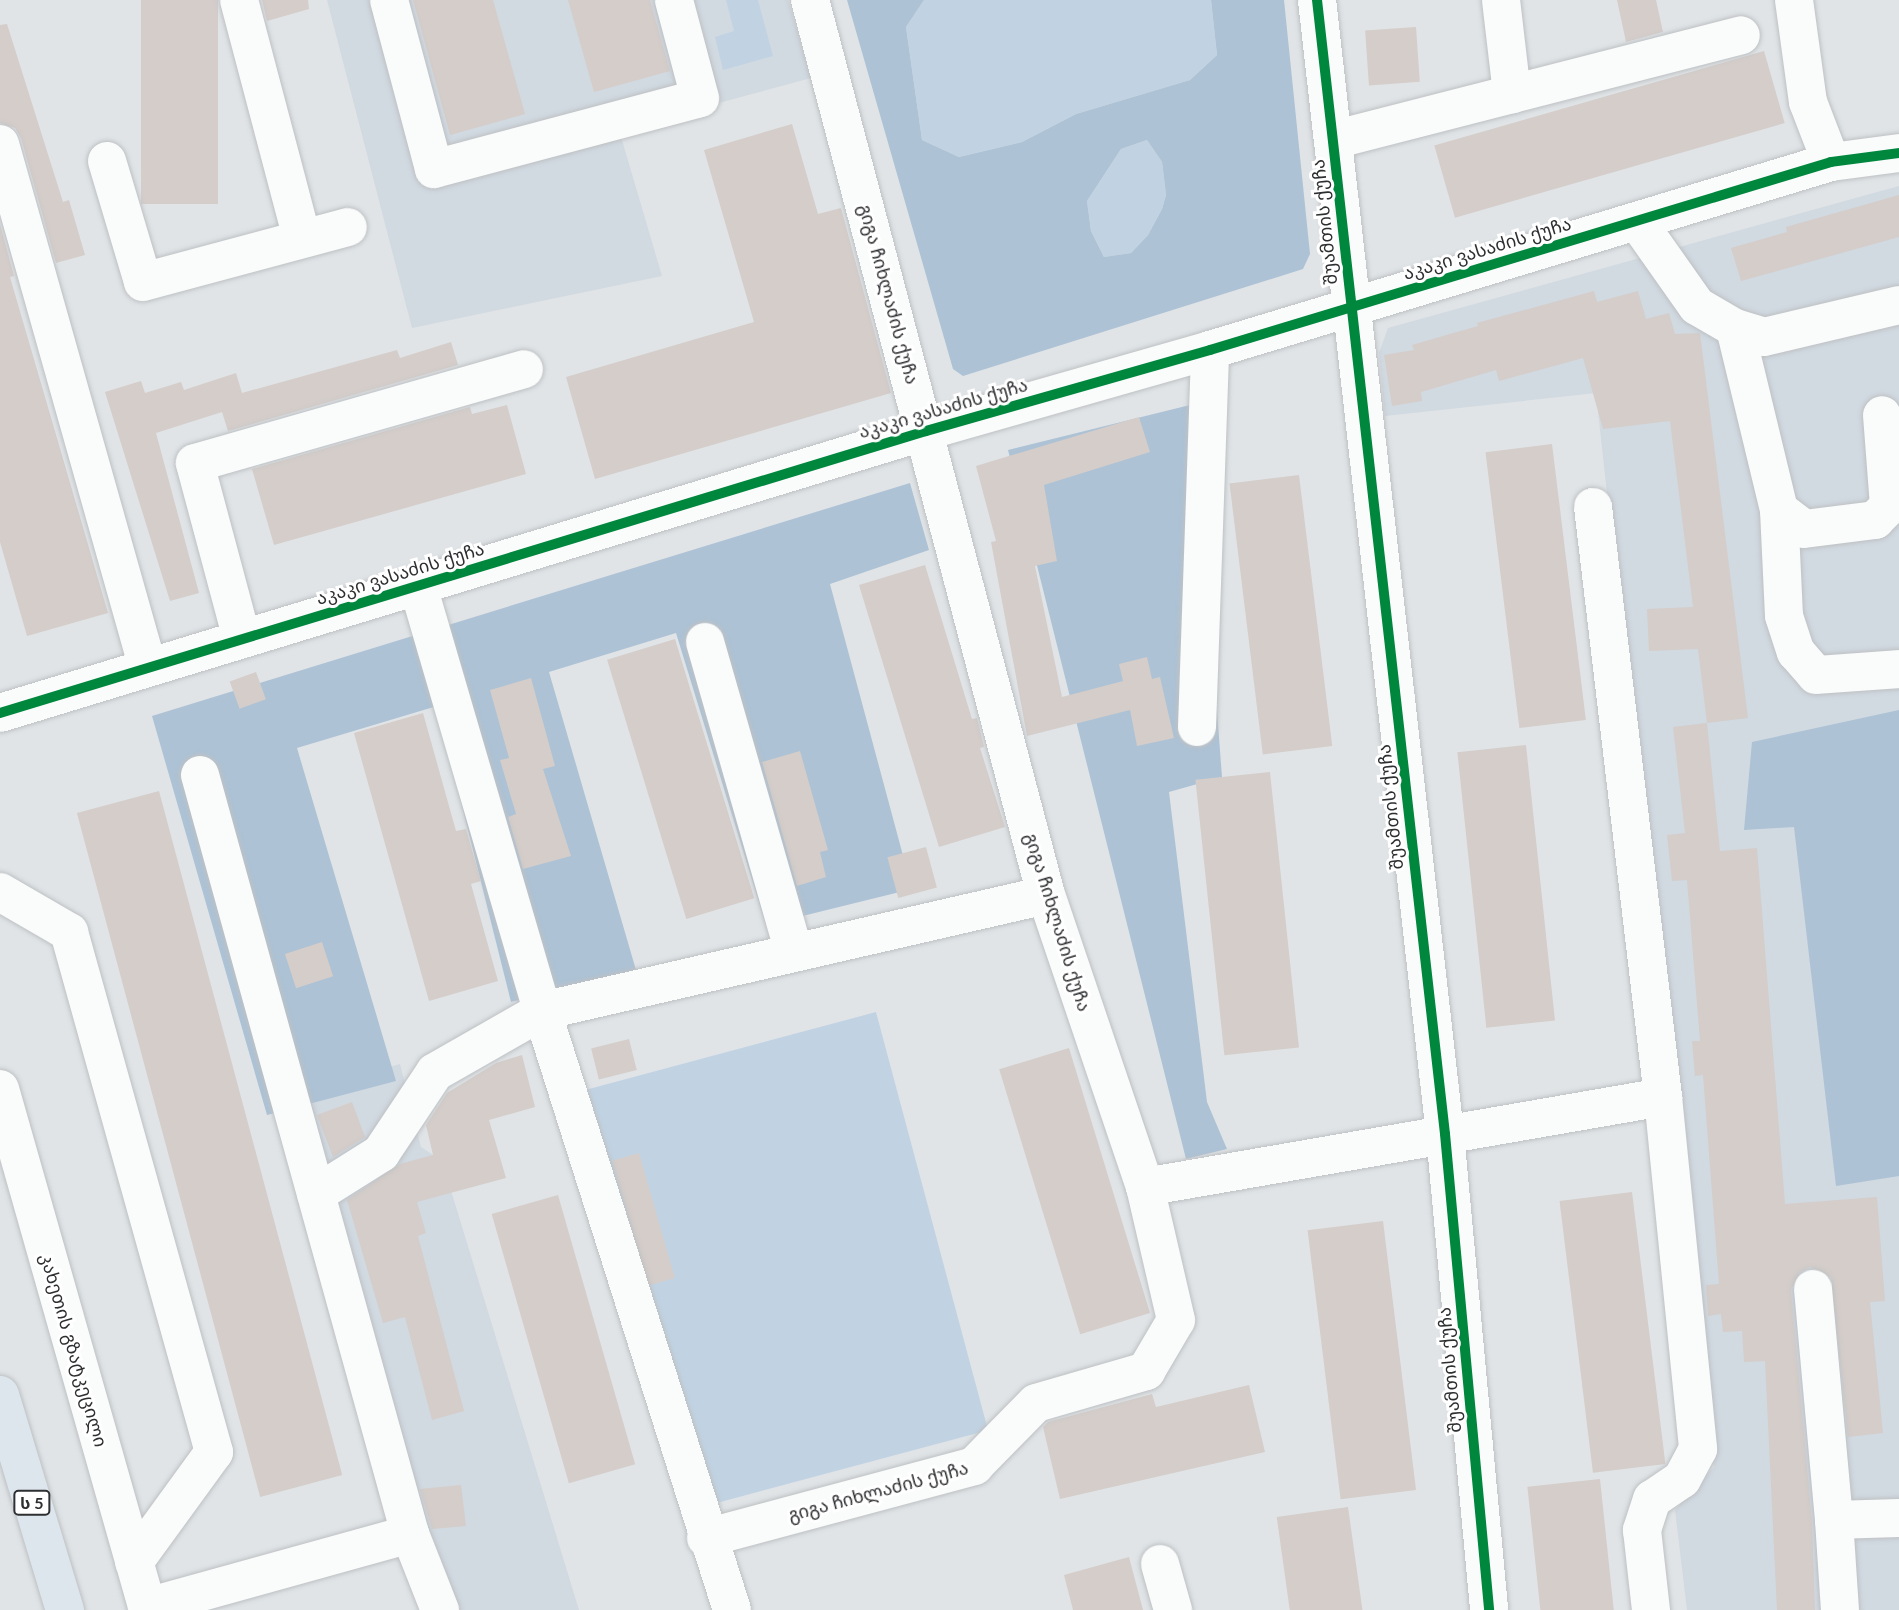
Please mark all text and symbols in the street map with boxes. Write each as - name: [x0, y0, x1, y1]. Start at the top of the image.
- street label: შუამთის ქუჩა: [1307, 158, 1341, 286]
- street label: გიგა ჩიხლაძის ქუჩა: [855, 202, 923, 386]
- street label: აკაკი ვასაძის ქუჩა: [1400, 212, 1574, 284]
- street label: აკაკი ვასაძის ქუჩა: [856, 374, 1030, 442]
- street label: აკაკი ვასაძის ქუჩა: [313, 537, 487, 609]
- street label: შუამთის ქუჩა: [1373, 743, 1407, 871]
- street label: გიგა ჩიხლაძის ქუჩა: [1021, 830, 1095, 1014]
- street label: კახეთის გზატკეცილი: [36, 1251, 112, 1449]
- street label: შუამთის ქუჩა: [1433, 1306, 1465, 1434]
- street label: გიგა ჩიხლაძის ქუჩა: [786, 1457, 970, 1525]
- road number: ს 5: [13, 1490, 51, 1516]

